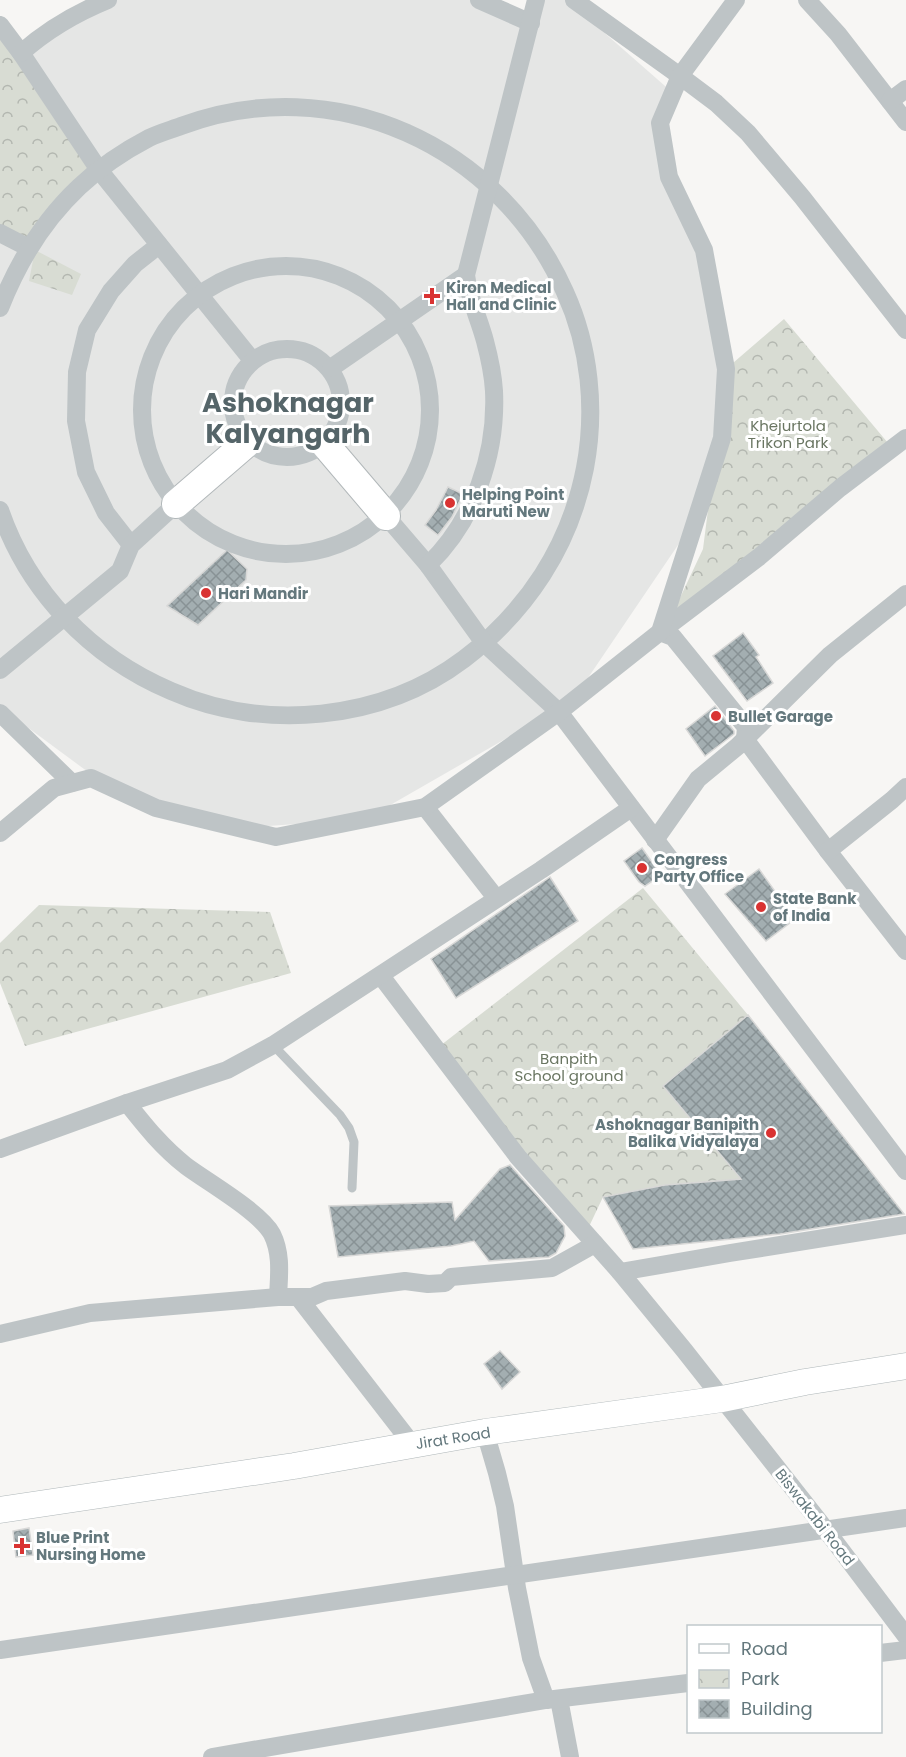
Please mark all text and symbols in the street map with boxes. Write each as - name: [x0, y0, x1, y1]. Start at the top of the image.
- place label: Kiron Medical Hall and Clinic: [446, 277, 557, 315]
- marker: Kiron Medical Hall and Clinic: [423, 287, 441, 305]
- district label: Ashoknagar Kalyangarh: [202, 384, 374, 452]
- park label: Khejurtola Trikon Park: [748, 415, 829, 453]
- place label: Helping Point Maruti New: [462, 484, 564, 522]
- marker: Helping Point Maruti New: [443, 496, 457, 510]
- place label: Hari Mandir: [218, 583, 309, 604]
- marker: Hari Mandir: [199, 586, 213, 600]
- place label: Bullet Garage: [728, 706, 833, 727]
- marker: Bullet Garage: [709, 709, 723, 723]
- place label: Congress Party Office: [654, 849, 744, 887]
- marker: Congress Party Office: [635, 861, 649, 875]
- place label: State Bank of India: [773, 888, 857, 926]
- marker: State Bank of India: [754, 900, 768, 914]
- park label: Banpith School ground: [514, 1048, 624, 1086]
- place label: Ashoknagar Banipith Balika Vidyalaya: [595, 1114, 759, 1152]
- marker: Ashoknagar Banipith Balika Vidyalaya: [764, 1126, 778, 1140]
- street label: Jirat Road: [414, 1422, 492, 1454]
- street label: Biswakabi Road: [770, 1464, 860, 1570]
- place label: Blue Print Nursing Home: [36, 1527, 146, 1565]
- marker: Blue Print Nursing Home: [13, 1537, 31, 1555]
- legend: [687, 1625, 882, 1733]
- text: Road: [741, 1636, 788, 1661]
- text: Park: [741, 1666, 780, 1691]
- text: Building: [741, 1696, 813, 1721]

